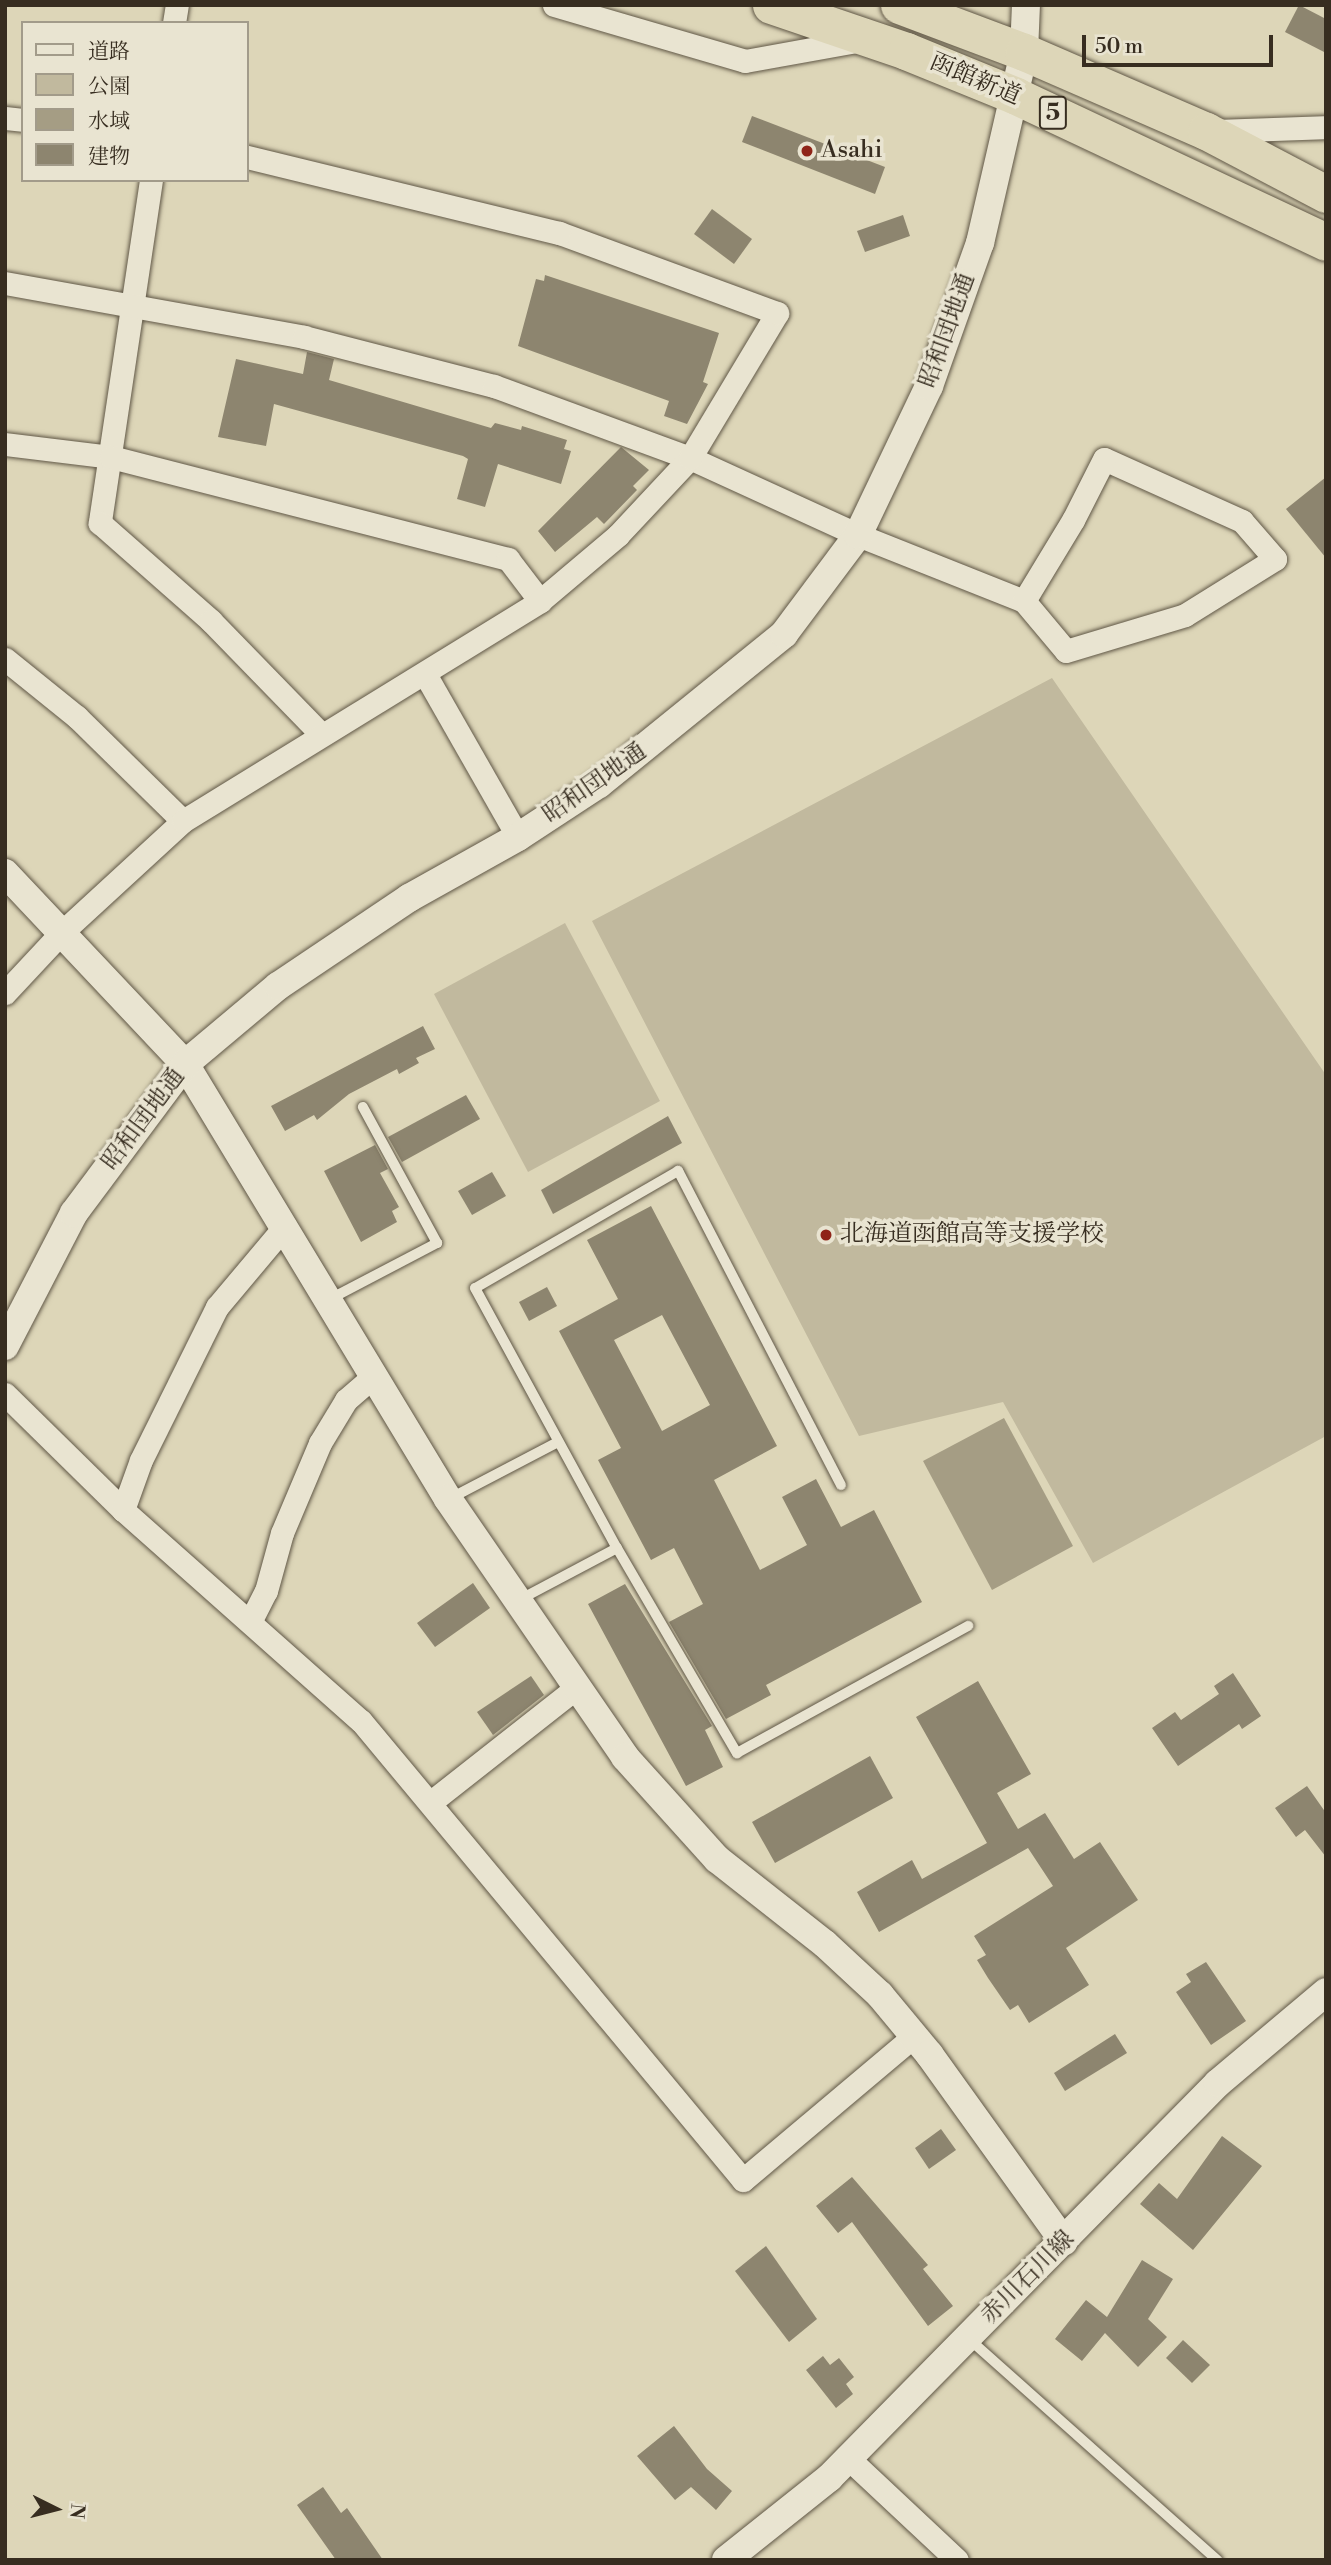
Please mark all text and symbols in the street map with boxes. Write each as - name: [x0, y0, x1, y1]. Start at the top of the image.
- legend: [21, 21, 248, 182]
- scale bar: [1086, 21, 1277, 65]
- text: 50 m: [1095, 34, 1143, 60]
- text: 道路: [88, 39, 130, 65]
- street label: 函館新道: [925, 48, 1025, 112]
- text: 公園: [88, 74, 130, 100]
- road number: 5: [1037, 94, 1069, 132]
- text: 水域: [88, 109, 130, 135]
- place label: Asahi: [821, 137, 882, 165]
- marker: Asahi: [799, 143, 815, 159]
- text: 建物: [88, 144, 130, 170]
- street label: 昭和団地通: [914, 270, 982, 392]
- street label: 昭和団地通: [538, 738, 652, 830]
- street label: 昭和団地通: [96, 1063, 192, 1177]
- place label: 北海道函館高等支援学校: [840, 1221, 1104, 1249]
- marker: 北海道函館高等支援学校: [818, 1227, 834, 1243]
- street label: 赤川石川線: [975, 2225, 1081, 2331]
- north arrow: [21, 2474, 91, 2544]
- text: N: [64, 2502, 90, 2520]

